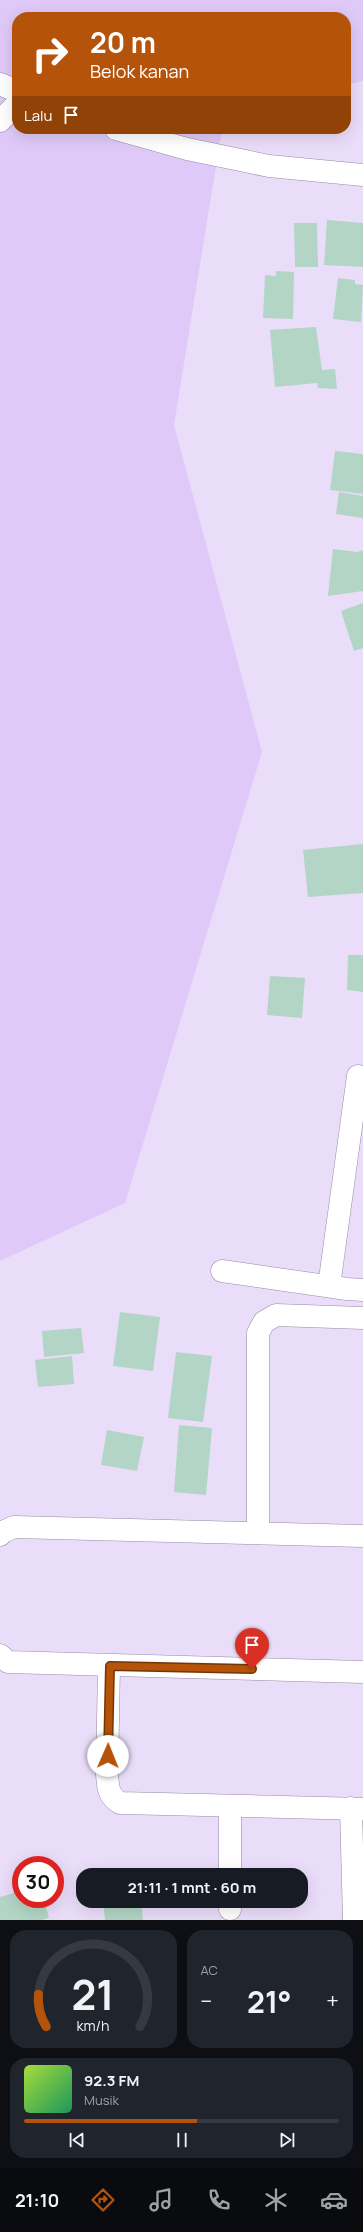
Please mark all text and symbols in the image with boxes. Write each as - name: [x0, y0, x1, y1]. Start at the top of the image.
- text: 20 m: [90, 23, 156, 61]
- icon: right: [24, 28, 76, 80]
- text: Belok kanan: [90, 59, 189, 83]
- icon: arrive: [60, 104, 82, 126]
- text: Lalu: [24, 105, 52, 126]
- pin: [235, 1628, 269, 1669]
- icon: arrive: [241, 1634, 263, 1656]
- position arrow: [87, 1735, 129, 1777]
- speed limit sign: 30: [12, 1856, 64, 1908]
- text: 21:11 · 1 mnt · 60 m: [128, 1877, 256, 1898]
- text: AC: [201, 1961, 218, 1979]
- text: 21: [72, 1966, 115, 2022]
- text: 21°: [247, 1981, 292, 2022]
- text: −: [201, 1986, 212, 2016]
- text: +: [326, 1986, 339, 2016]
- text: km/h: [77, 2016, 110, 2035]
- text: 92.3 FM: [84, 2070, 139, 2091]
- text: Musik: [84, 2091, 119, 2109]
- icon: previous: [66, 2129, 88, 2151]
- icon: pause: [171, 2129, 193, 2151]
- icon: next: [276, 2129, 298, 2151]
- icon: directions: [89, 2186, 117, 2214]
- icon: music: [147, 2186, 175, 2214]
- icon: phone: [205, 2186, 233, 2214]
- icon: climate: [262, 2186, 290, 2214]
- icon: car: [320, 2186, 348, 2214]
- text: 21:10: [15, 2188, 59, 2212]

